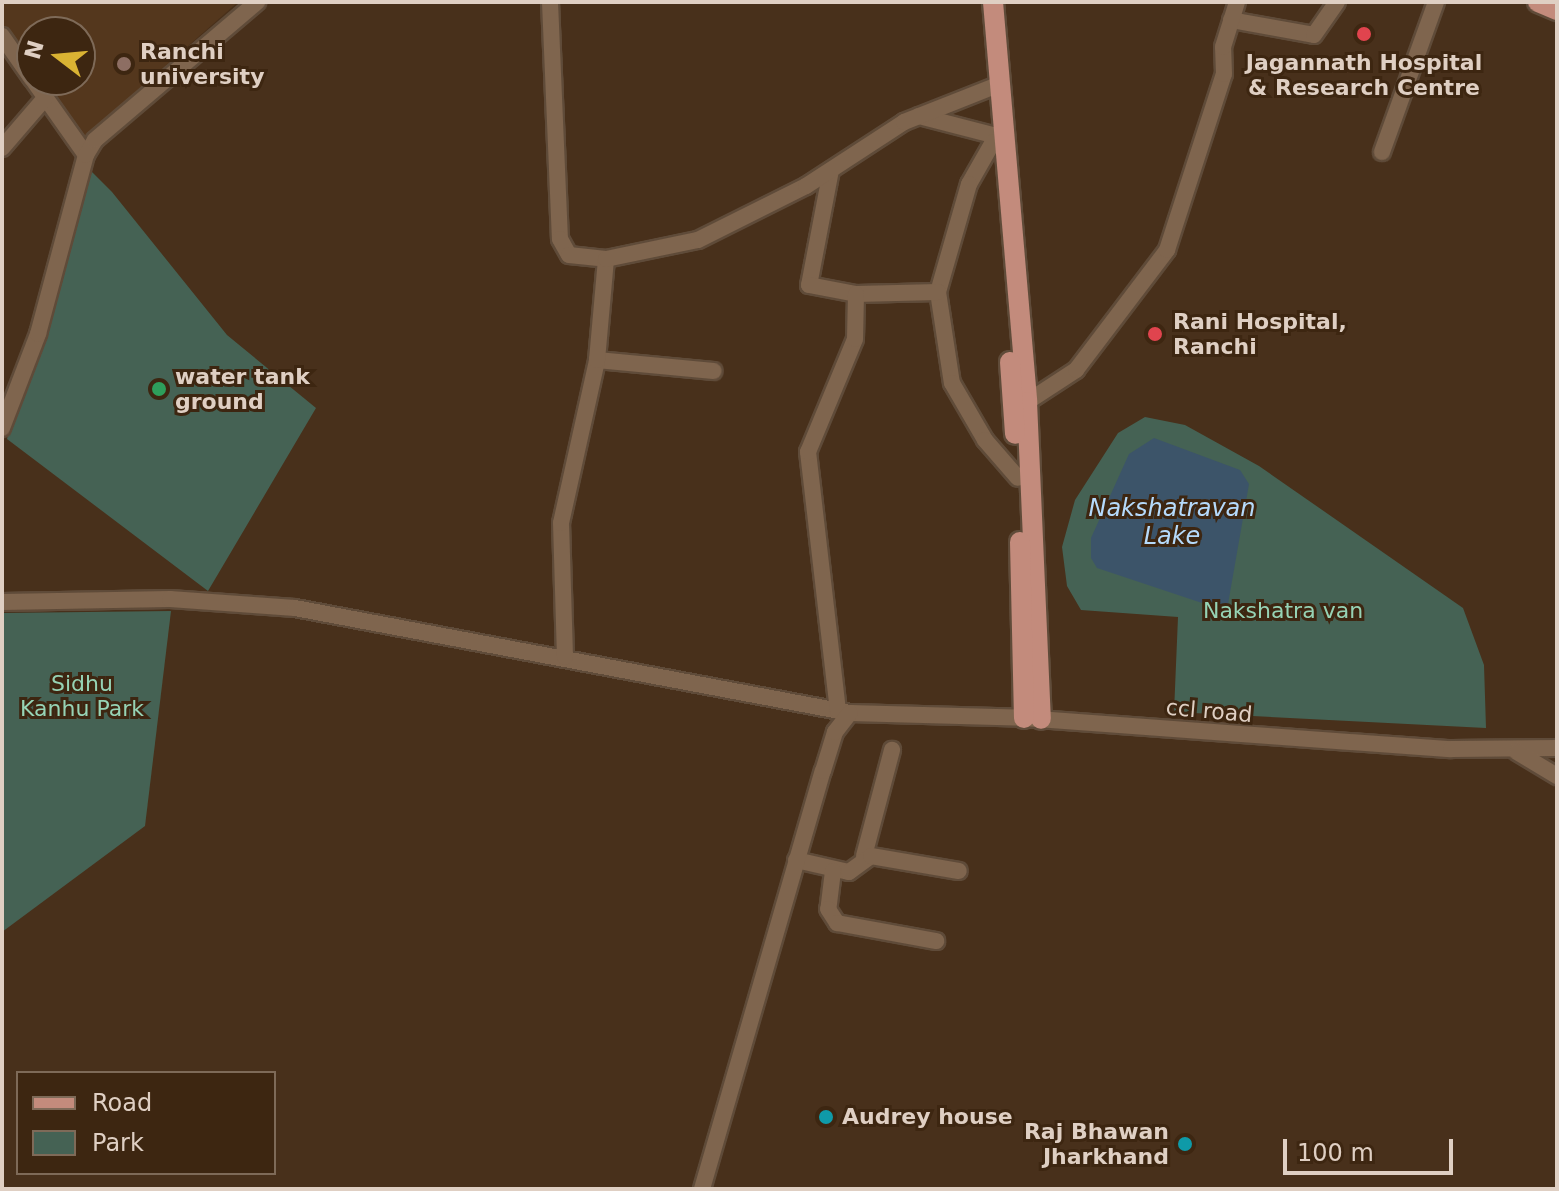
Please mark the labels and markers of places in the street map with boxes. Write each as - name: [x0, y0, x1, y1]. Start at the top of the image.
- marker: Jagannath Hospital & Research Centre: [1353, 23, 1375, 45]
- place label: Ranchi university: [140, 38, 264, 90]
- place label: Jagannath Hospital & Research Centre: [1246, 49, 1482, 100]
- marker: Ranchi university: [115, 55, 133, 73]
- place label: Rani Hospital, Ranchi: [1173, 308, 1347, 360]
- marker: Rani Hospital, Ranchi: [1144, 323, 1166, 345]
- place label: water tank ground: [175, 363, 310, 414]
- marker: water tank ground: [150, 380, 168, 398]
- place label: Audrey house: [842, 1104, 1013, 1130]
- marker: Audrey house: [817, 1108, 835, 1126]
- place label: Raj Bhawan Jharkhand: [1024, 1118, 1169, 1170]
- marker: Raj Bhawan Jharkhand: [1176, 1135, 1194, 1153]

